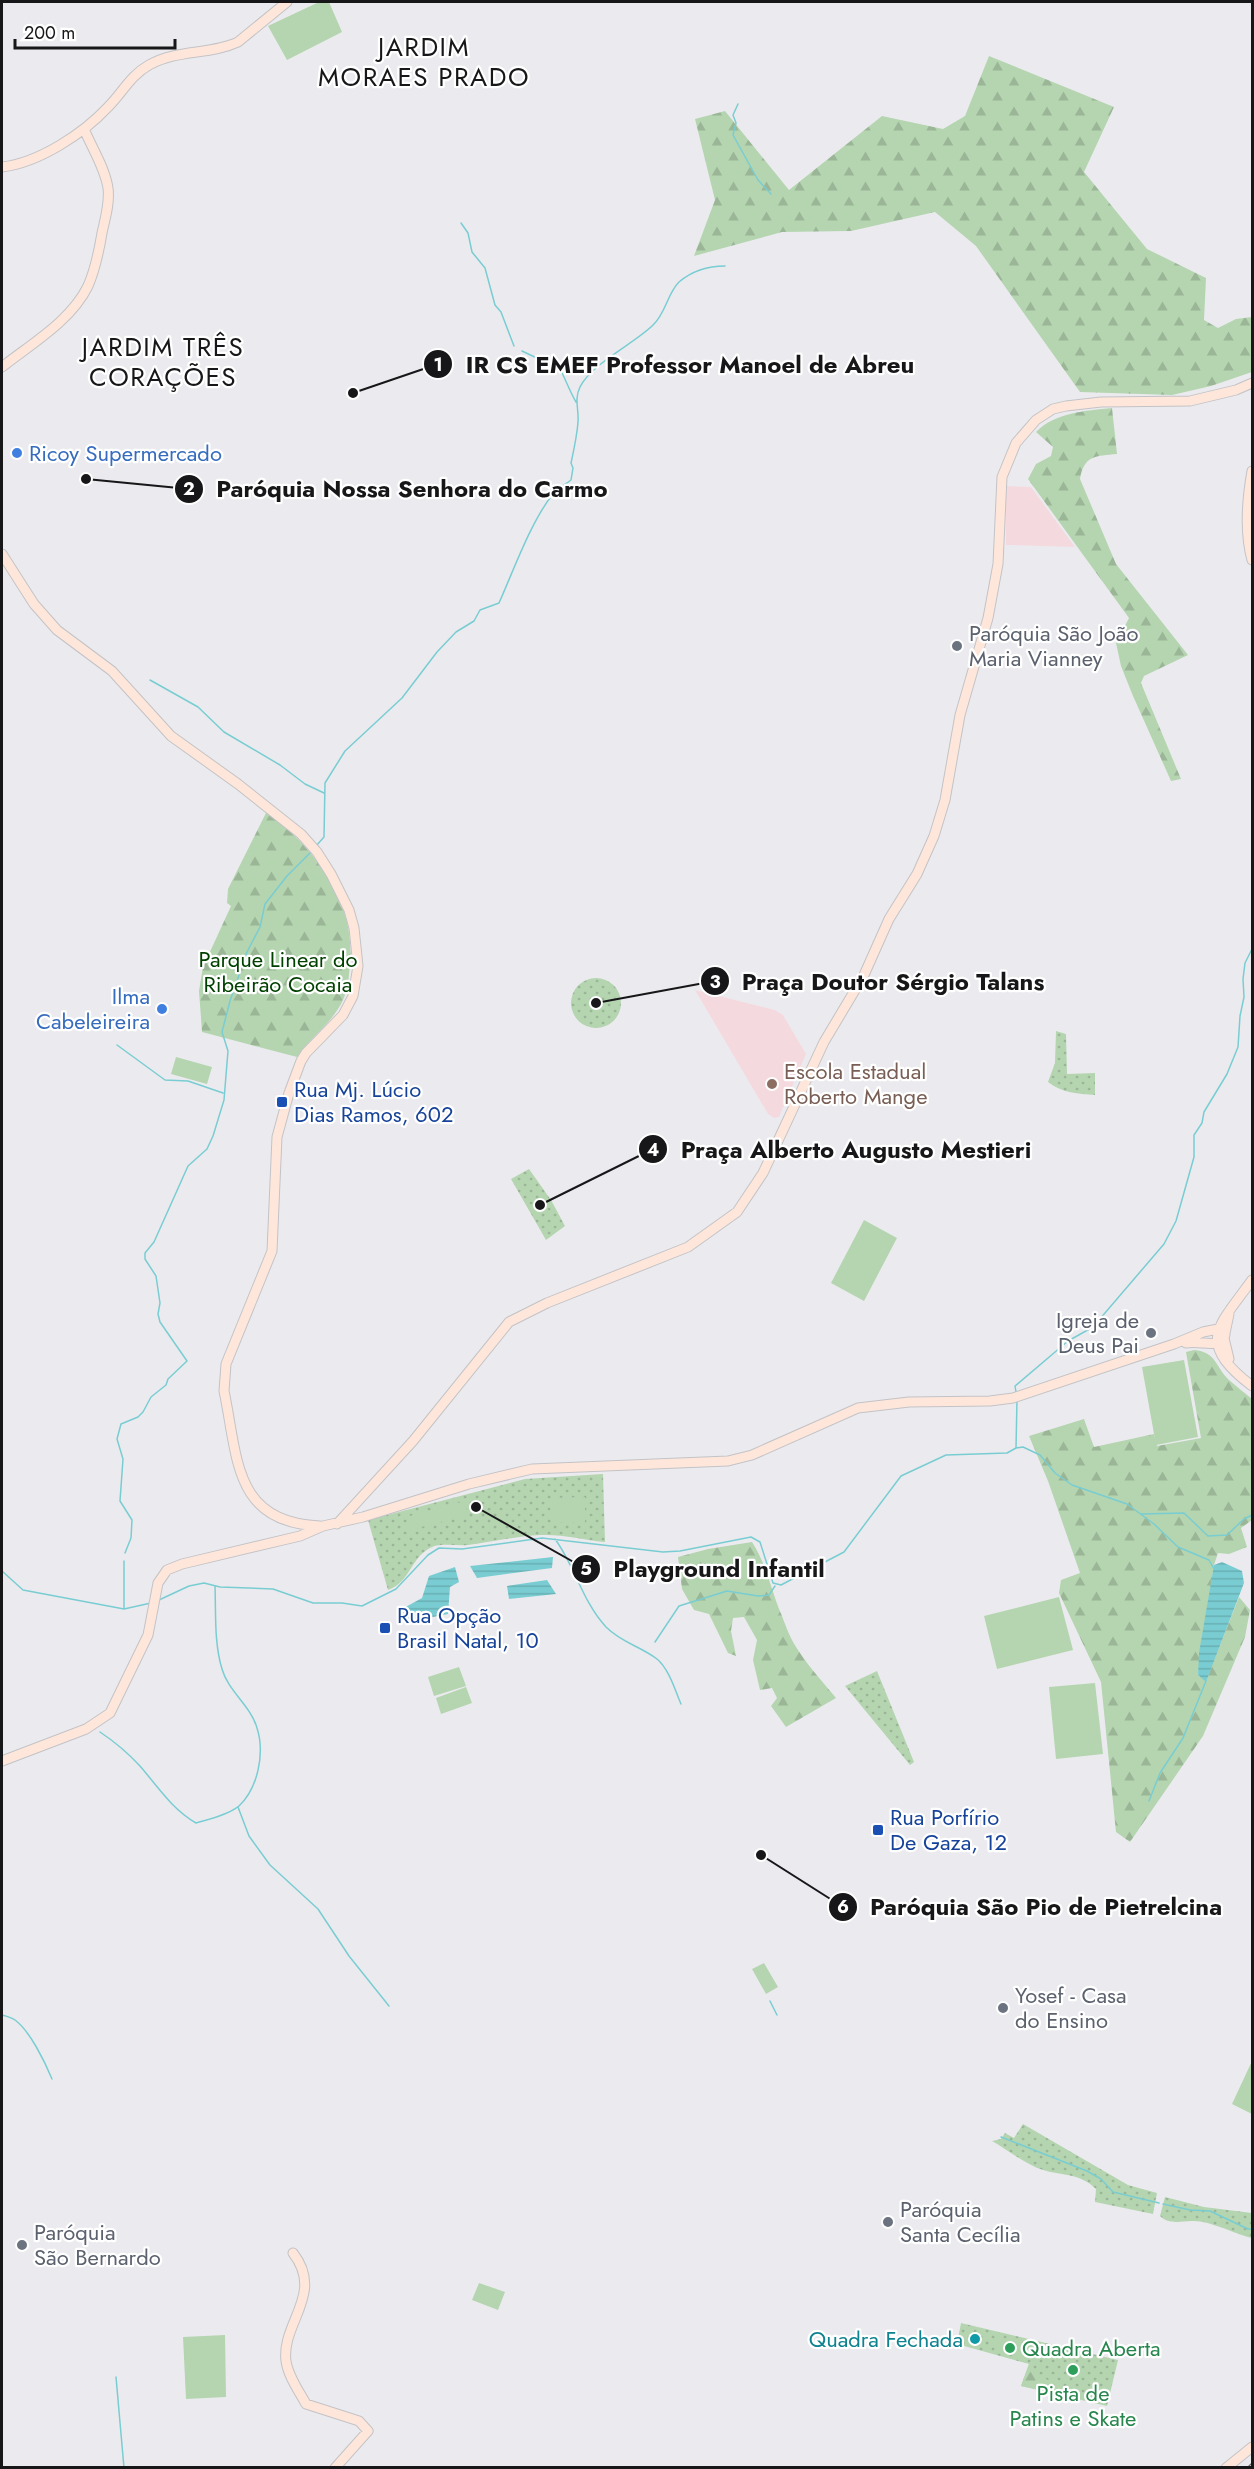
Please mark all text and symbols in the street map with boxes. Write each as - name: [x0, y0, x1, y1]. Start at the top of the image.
- scale bar: [15, 12, 176, 50]
- text: 200 m: [24, 20, 75, 46]
- district label: JARDIM MORAES PRADO: [318, 28, 530, 96]
- district label: JARDIM TRÊS CORAÇÕES: [79, 328, 244, 396]
- callout: IR CS EMEF Professor Manoel de Abreu: [423, 343, 926, 385]
- text: IR CS EMEF Professor Manoel de Abreu: [466, 347, 914, 382]
- text: 1: [433, 352, 443, 378]
- place label: Ricoy Supermercado: [29, 437, 222, 469]
- marker: Ricoy Supermercado: [10, 446, 24, 460]
- callout: Paróquia Nossa Senhora do Carmo: [174, 468, 620, 510]
- text: Paróquia Nossa Senhora do Carmo: [216, 471, 608, 506]
- text: 2: [183, 476, 195, 502]
- place label: Paróquia São João Maria Vianney: [969, 617, 1139, 674]
- marker: Paróquia São João Maria Vianney: [950, 639, 964, 653]
- park label: Parque Linear do Ribeirão Cocaia: [199, 943, 358, 1000]
- callout: Praça Doutor Sérgio Talans: [700, 960, 1057, 1002]
- text: Praça Doutor Sérgio Talans: [742, 964, 1044, 999]
- text: 3: [709, 969, 721, 995]
- place label: Ilma Cabeleireira: [36, 980, 150, 1037]
- marker: Ilma Cabeleireira: [155, 1002, 169, 1016]
- place label: Escola Estadual Roberto Mange: [784, 1055, 927, 1112]
- place label: Rua Mj. Lúcio Dias Ramos, 602: [294, 1073, 453, 1130]
- marker: Escola Estadual Roberto Mange: [765, 1077, 779, 1091]
- marker: Rua Mj. Lúcio Dias Ramos, 602: [275, 1095, 289, 1109]
- callout: Praça Alberto Augusto Mestieri: [638, 1128, 1043, 1170]
- text: Praça Alberto Augusto Mestieri: [681, 1132, 1031, 1167]
- text: 4: [647, 1137, 659, 1163]
- place label: Igreja de Deus Pai: [1056, 1304, 1139, 1361]
- marker: Igreja de Deus Pai: [1144, 1326, 1158, 1340]
- callout: Playground Infantil: [571, 1548, 836, 1590]
- text: Playground Infantil: [613, 1551, 825, 1586]
- text: 5: [580, 1556, 592, 1582]
- place label: Rua Opção Brasil Natal, 10: [397, 1599, 539, 1656]
- marker: Rua Opção Brasil Natal, 10: [378, 1621, 392, 1635]
- place label: Rua Porfírio De Gaza, 12: [890, 1801, 1007, 1858]
- marker: Rua Porfírio De Gaza, 12: [871, 1823, 885, 1837]
- callout: Paróquia São Pio de Pietrelcina: [828, 1886, 1234, 1928]
- text: Paróquia São Pio de Pietrelcina: [870, 1889, 1222, 1924]
- text: 6: [837, 1894, 849, 1920]
- place label: Yosef - Casa do Ensino: [1015, 1979, 1127, 2036]
- marker: Yosef - Casa do Ensino: [996, 2001, 1010, 2015]
- place label: Paróquia Santa Cecília: [900, 2193, 1021, 2250]
- marker: Paróquia Santa Cecília: [881, 2215, 895, 2229]
- place label: Paróquia São Bernardo: [34, 2216, 161, 2273]
- marker: Paróquia São Bernardo: [15, 2238, 29, 2252]
- place label: Quadra Fechada: [809, 2323, 963, 2355]
- marker: Quadra Fechada: [968, 2332, 982, 2346]
- place label: Quadra Aberta: [1022, 2332, 1161, 2364]
- marker: Quadra Aberta: [1003, 2341, 1017, 2355]
- marker: Pista de Patins e Skate: [1066, 2363, 1080, 2377]
- place label: Pista de Patins e Skate: [1010, 2377, 1136, 2434]

